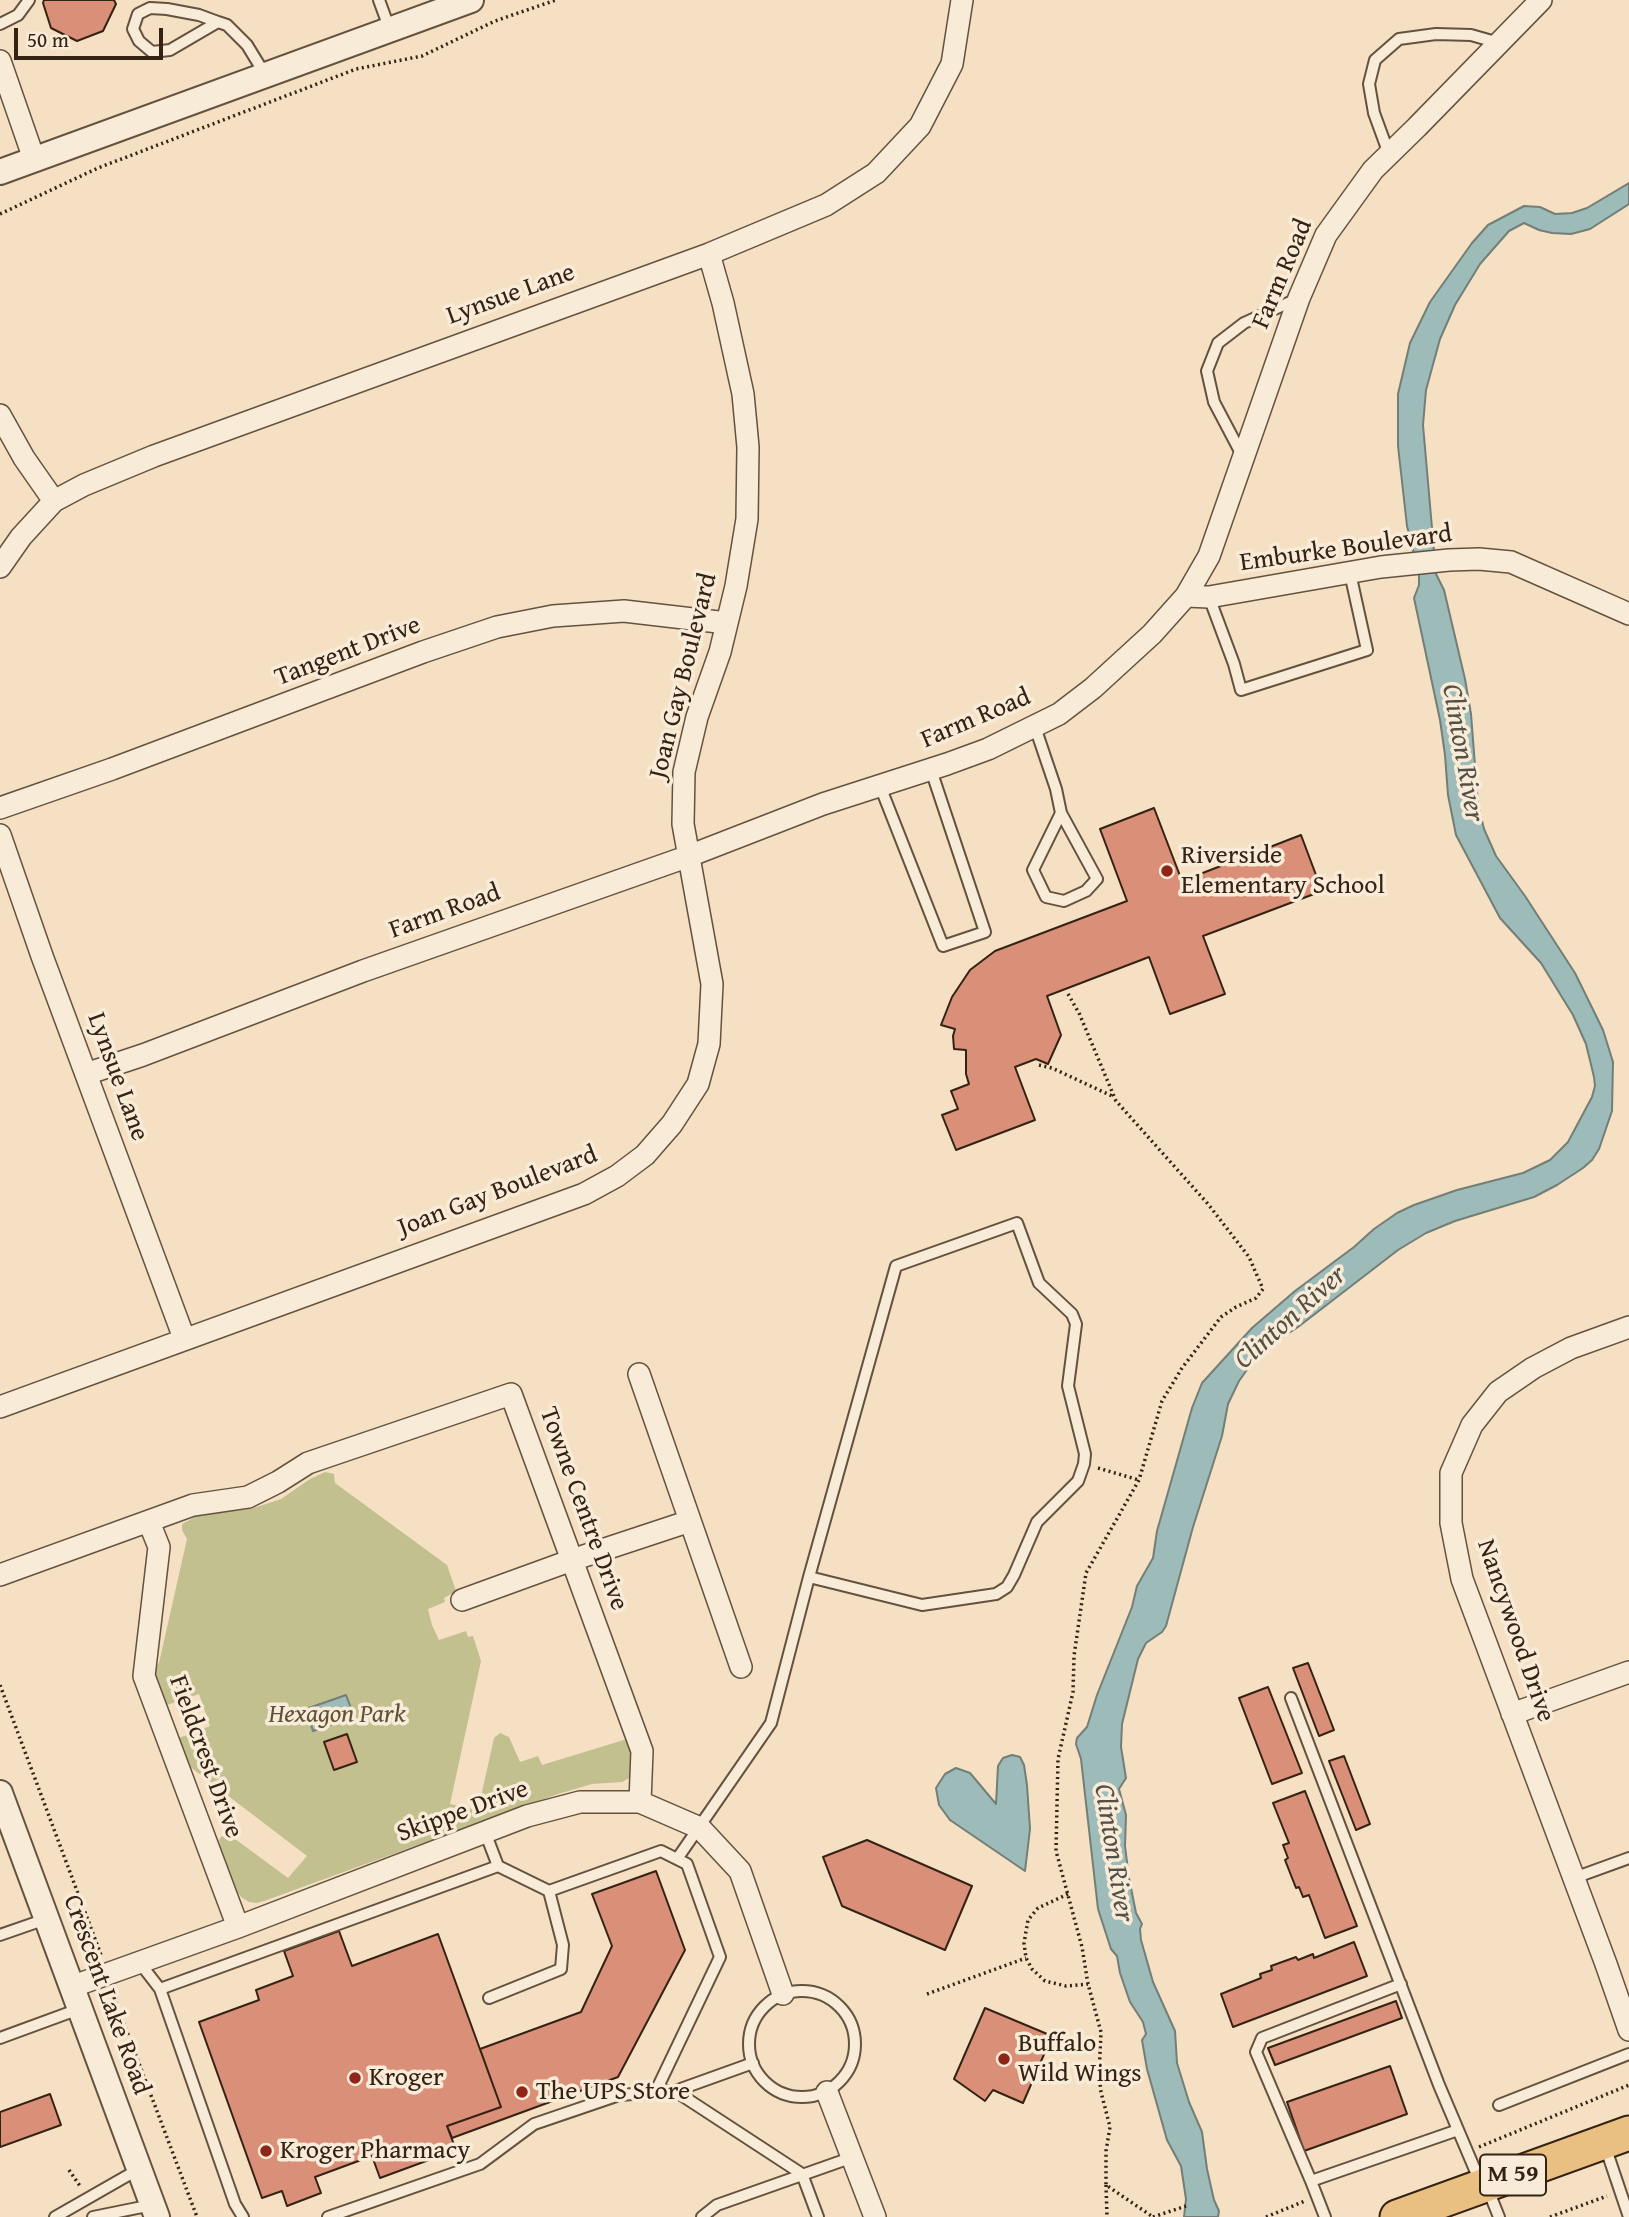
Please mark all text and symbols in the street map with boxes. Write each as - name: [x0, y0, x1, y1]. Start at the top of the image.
- scale bar: [18, 14, 166, 58]
- text: 50 m: [27, 24, 69, 55]
- street label: Farm Road: [1246, 214, 1320, 334]
- street label: Lynsue Lane: [443, 257, 579, 333]
- street label: Emburke Boulevard: [1238, 519, 1454, 579]
- street label: Joan Gay Boulevard: [643, 570, 725, 782]
- street label: Tangent Drive: [271, 610, 425, 694]
- street label: Farm Road: [916, 682, 1036, 756]
- water label: Clinton River: [1433, 682, 1491, 824]
- place label: Riverside Elementary School: [1181, 840, 1385, 902]
- marker: Riverside Elementary School: [1159, 863, 1175, 879]
- street label: Farm Road: [385, 877, 505, 947]
- street label: Lynsue Lane: [79, 1009, 155, 1145]
- street label: Joan Gay Boulevard: [394, 1140, 602, 1244]
- water label: Clinton River: [1228, 1259, 1354, 1377]
- street label: Towne Centre Drive: [532, 1403, 634, 1615]
- street label: Nancywood Drive: [1469, 1536, 1561, 1726]
- street label: Fieldcrest Drive: [161, 1671, 249, 1843]
- park label: Hexagon Park: [268, 1699, 406, 1731]
- street label: Skippe Drive: [393, 1774, 533, 1850]
- water label: Clinton River: [1086, 1782, 1140, 1924]
- street label: Crescent Lake Road: [55, 1891, 157, 2099]
- place label: Buffalo Wild Wings: [1018, 2028, 1142, 2090]
- marker: Buffalo Wild Wings: [996, 2051, 1012, 2067]
- place label: Kroger: [369, 2062, 444, 2094]
- marker: Kroger: [347, 2070, 363, 2086]
- place label: The UPS Store: [536, 2076, 690, 2108]
- marker: The UPS Store: [514, 2084, 530, 2100]
- place label: Kroger Pharmacy: [280, 2135, 470, 2167]
- marker: Kroger Pharmacy: [258, 2143, 274, 2159]
- road number: M 59: [1480, 2154, 1546, 2196]

